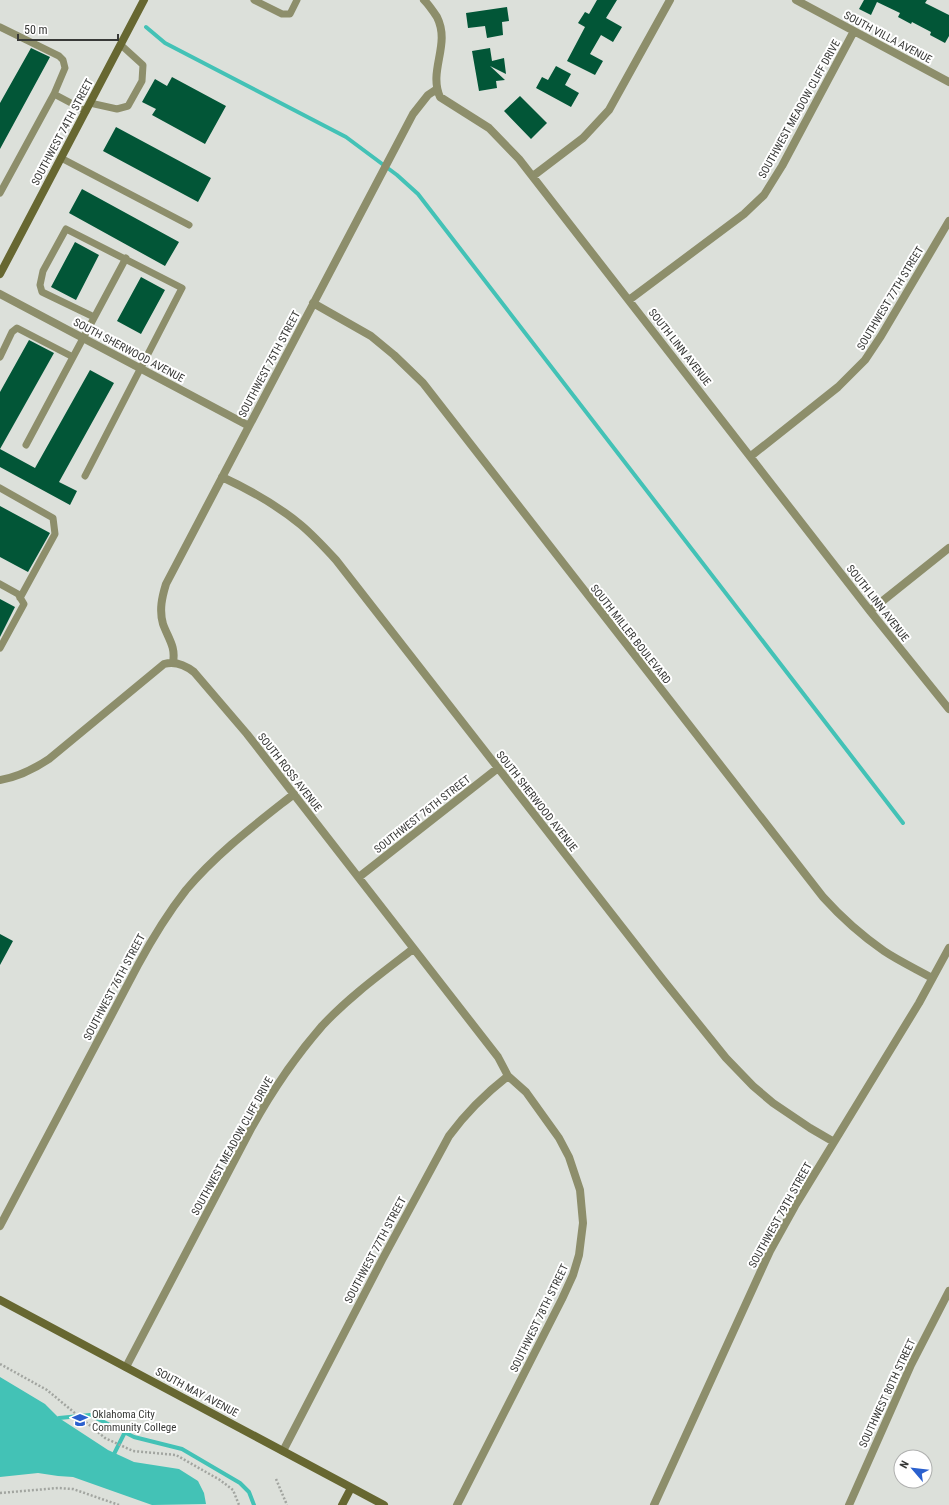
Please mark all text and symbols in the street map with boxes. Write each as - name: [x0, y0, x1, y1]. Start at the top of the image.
- street label: SOUTH VILLA AVENUE: [841, 9, 934, 66]
- scale bar: [18, 16, 118, 42]
- text: 50 m: [24, 23, 48, 37]
- street label: SOUTHWEST MEADOW CLIFF DRIVE: [756, 37, 843, 181]
- street label: SOUTHWEST 74TH STREET: [29, 77, 96, 188]
- street label: SOUTHWEST 77TH STREET: [854, 244, 927, 352]
- street label: SOUTH LINN AVENUE: [646, 306, 714, 389]
- street label: SOUTHWEST 75TH STREET: [236, 309, 303, 420]
- street label: SOUTH SHERWOOD AVENUE: [71, 316, 187, 385]
- street label: SOUTH LINN AVENUE: [844, 562, 912, 645]
- street label: SOUTH MILLER BOULEVARD: [588, 582, 673, 687]
- street label: SOUTH ROSS AVENUE: [255, 731, 325, 815]
- street label: SOUTH SHERWOOD AVENUE: [493, 749, 580, 854]
- street label: SOUTHWEST 76TH STREET: [372, 773, 473, 856]
- street label: SOUTHWEST 76TH STREET: [81, 932, 148, 1043]
- street label: SOUTHWEST MEADOW CLIFF DRIVE: [189, 1074, 276, 1218]
- street label: SOUTHWEST 79TH STREET: [746, 1160, 815, 1270]
- street label: SOUTHWEST 77TH STREET: [342, 1195, 409, 1306]
- street label: SOUTHWEST 78TH STREET: [508, 1262, 571, 1374]
- street label: SOUTHWEST 80TH STREET: [857, 1336, 919, 1450]
- street label: SOUTH MAY AVENUE: [153, 1365, 241, 1420]
- place label: Oklahoma City Community College: [92, 1408, 176, 1434]
- school or university icon: Oklahoma City Community College: [71, 1411, 89, 1429]
- north arrow: [893, 1449, 933, 1489]
- text: N: [897, 1458, 912, 1471]

